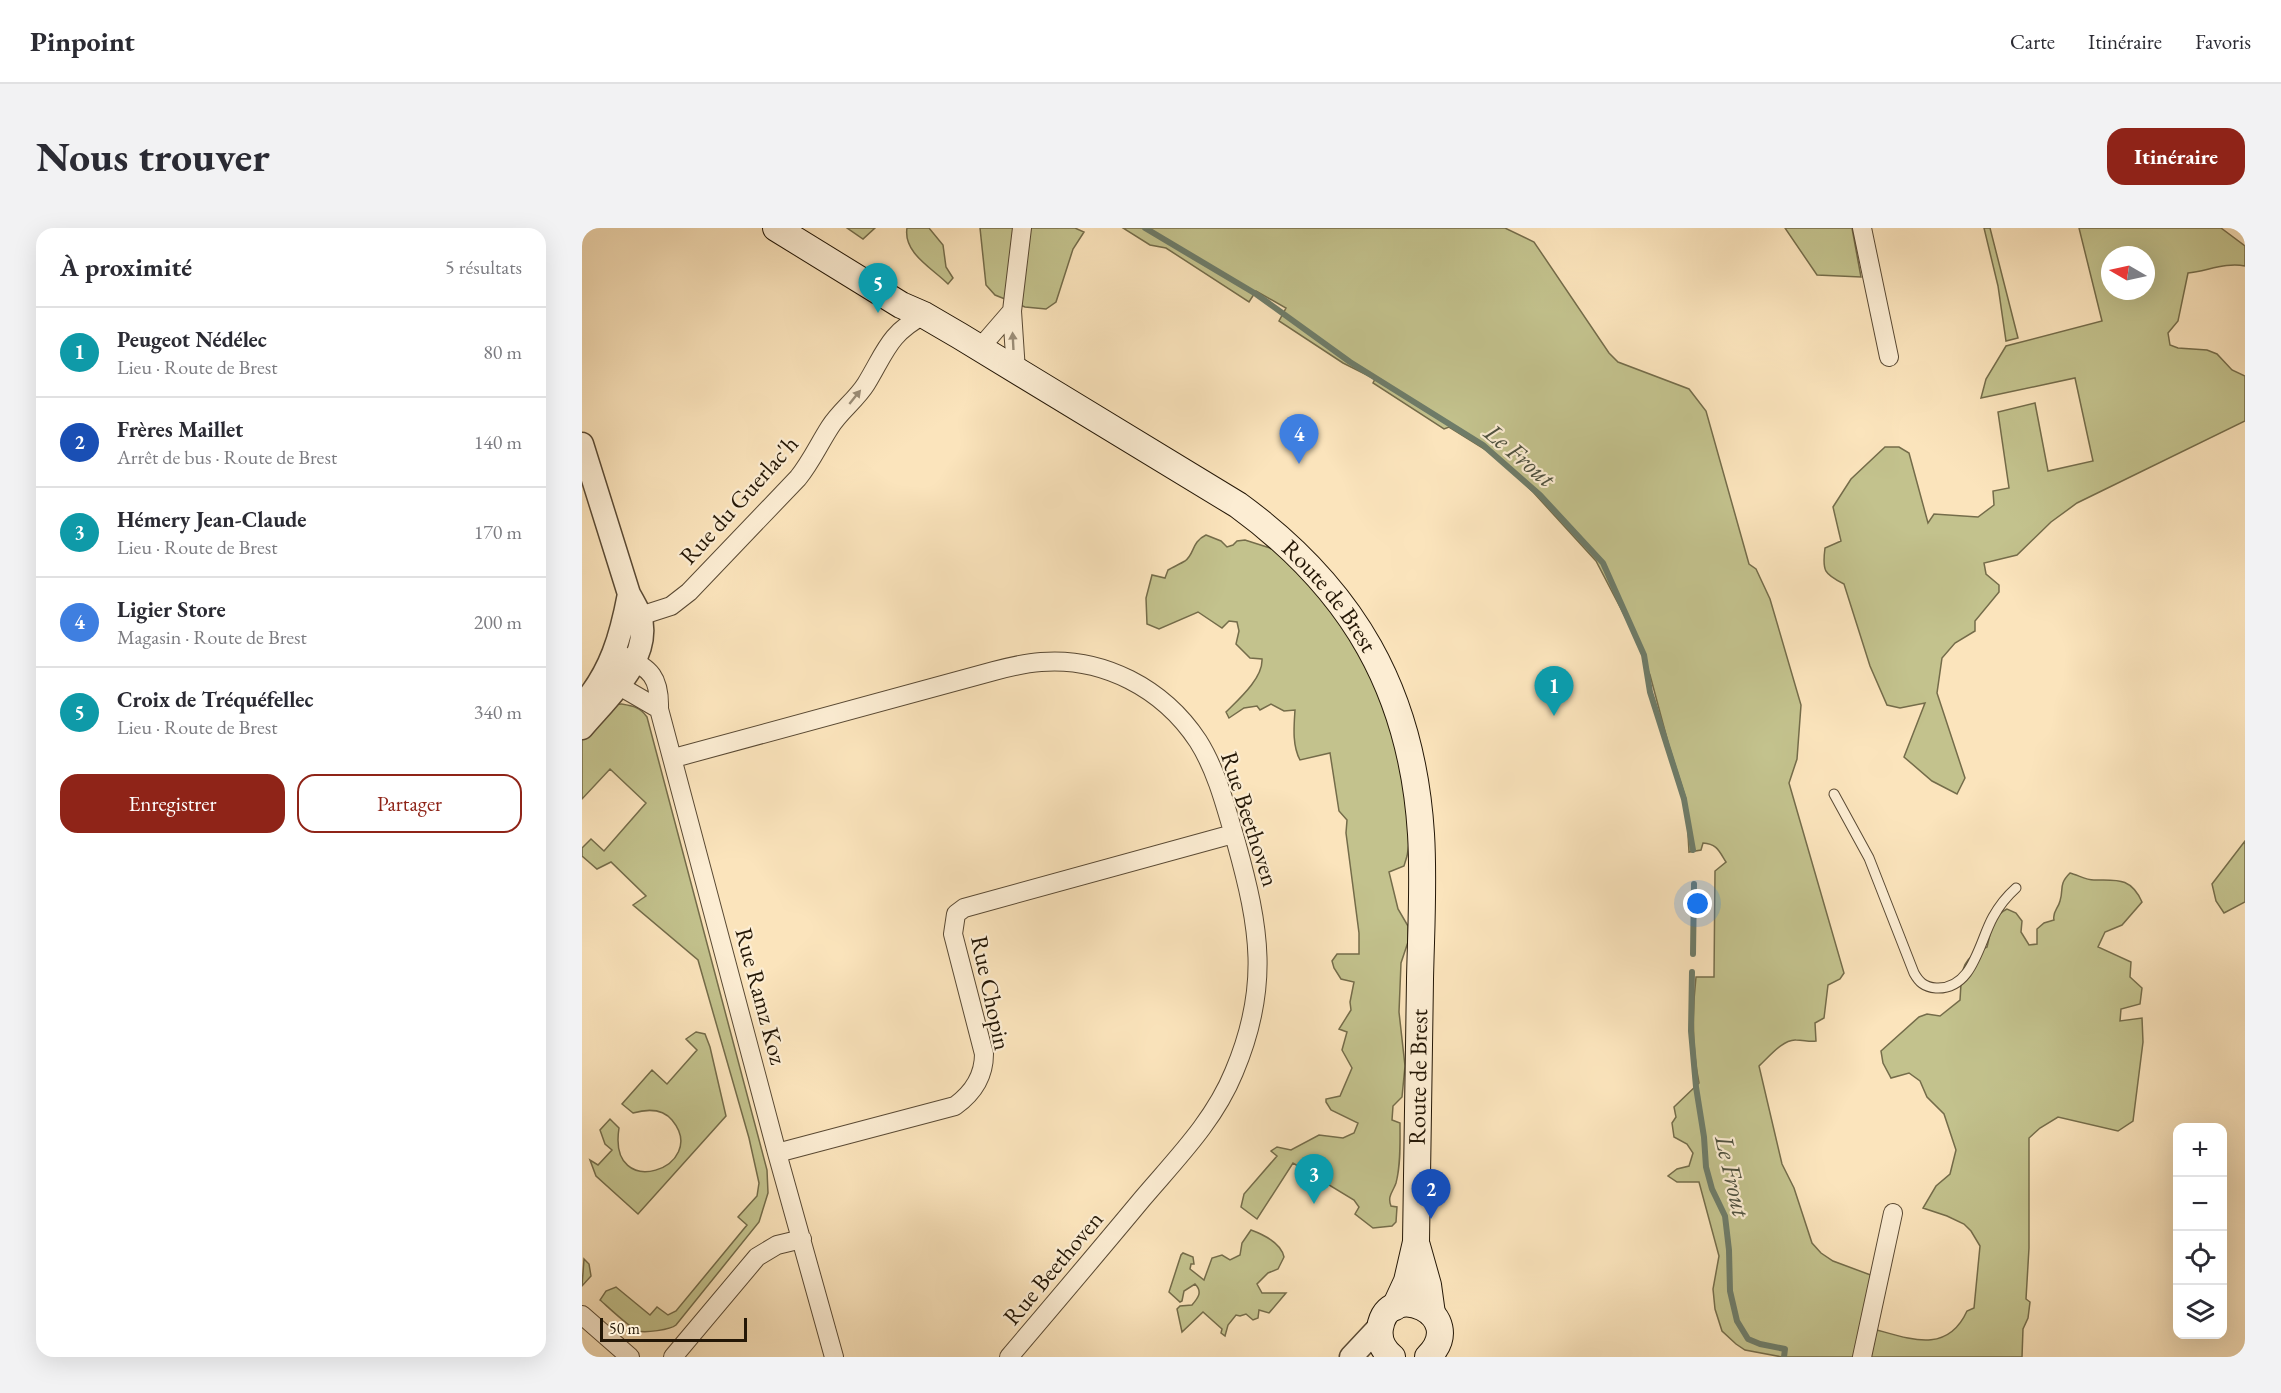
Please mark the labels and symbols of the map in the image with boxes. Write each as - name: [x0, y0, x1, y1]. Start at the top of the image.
- north arrow: [2101, 246, 2155, 300]
- pin: 5: [858, 264, 898, 313]
- one-way arrow: [1009, 332, 1018, 351]
- one-way arrow: [849, 389, 862, 405]
- pin: 4: [1280, 414, 1318, 464]
- water label: Le Frout: [1477, 415, 1564, 496]
- street label: Rue du Guerlac'h: [672, 429, 805, 571]
- street label: Route de Brest: [1276, 532, 1385, 658]
- pin: 1: [1534, 666, 1574, 716]
- street label: Rue Beethoven: [1214, 748, 1287, 890]
- your location: [1683, 889, 1712, 918]
- street label: Rue Ramz Koz: [728, 924, 795, 1068]
- street label: Rue Chopin: [964, 933, 1019, 1053]
- street label: Route de Brest: [1401, 1008, 1434, 1145]
- water label: Le Frout: [1707, 1131, 1759, 1222]
- pin: 3: [1294, 1154, 1334, 1204]
- pin: 2: [1412, 1170, 1450, 1219]
- street label: Rue Beethoven: [996, 1204, 1110, 1331]
- scale bar: [600, 1315, 747, 1342]

